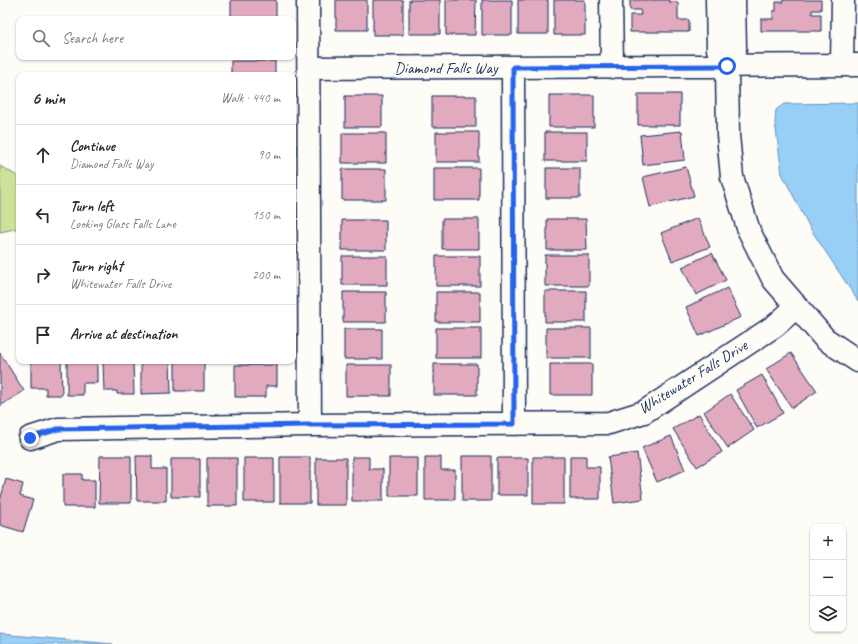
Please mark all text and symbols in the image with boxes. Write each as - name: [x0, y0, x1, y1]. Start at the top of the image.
- search box: [16, 16, 296, 60]
- icon: search: [30, 27, 52, 49]
- text: Search here: [62, 29, 123, 48]
- route start: [718, 57, 736, 75]
- street label: Diamond Falls Way: [395, 58, 499, 78]
- text: 6 min: [32, 88, 65, 109]
- text: Walk · 440 m: [221, 90, 280, 106]
- text: Continue: [70, 137, 115, 156]
- icon: ahead: [32, 144, 54, 166]
- text: 90 m: [258, 147, 280, 163]
- text: Diamond Falls Way: [70, 156, 154, 172]
- text: Turn left: [70, 197, 113, 216]
- icon: left: [32, 204, 54, 226]
- text: 150 m: [252, 207, 280, 223]
- text: Looking Glass Falls Lane: [70, 216, 176, 232]
- text: Turn right: [70, 257, 123, 276]
- icon: right: [32, 264, 54, 286]
- text: 200 m: [252, 267, 280, 283]
- text: Whitewater Falls Drive: [70, 276, 171, 292]
- icon: arrive: [32, 324, 54, 346]
- text: Arrive at destination: [70, 325, 177, 344]
- street label: Whitewater Falls Drive: [635, 335, 753, 418]
- route end: [21, 429, 39, 447]
- map controls: [810, 524, 846, 632]
- button: +: [810, 524, 846, 560]
- button: −: [810, 560, 846, 596]
- button: layers: [810, 596, 846, 632]

